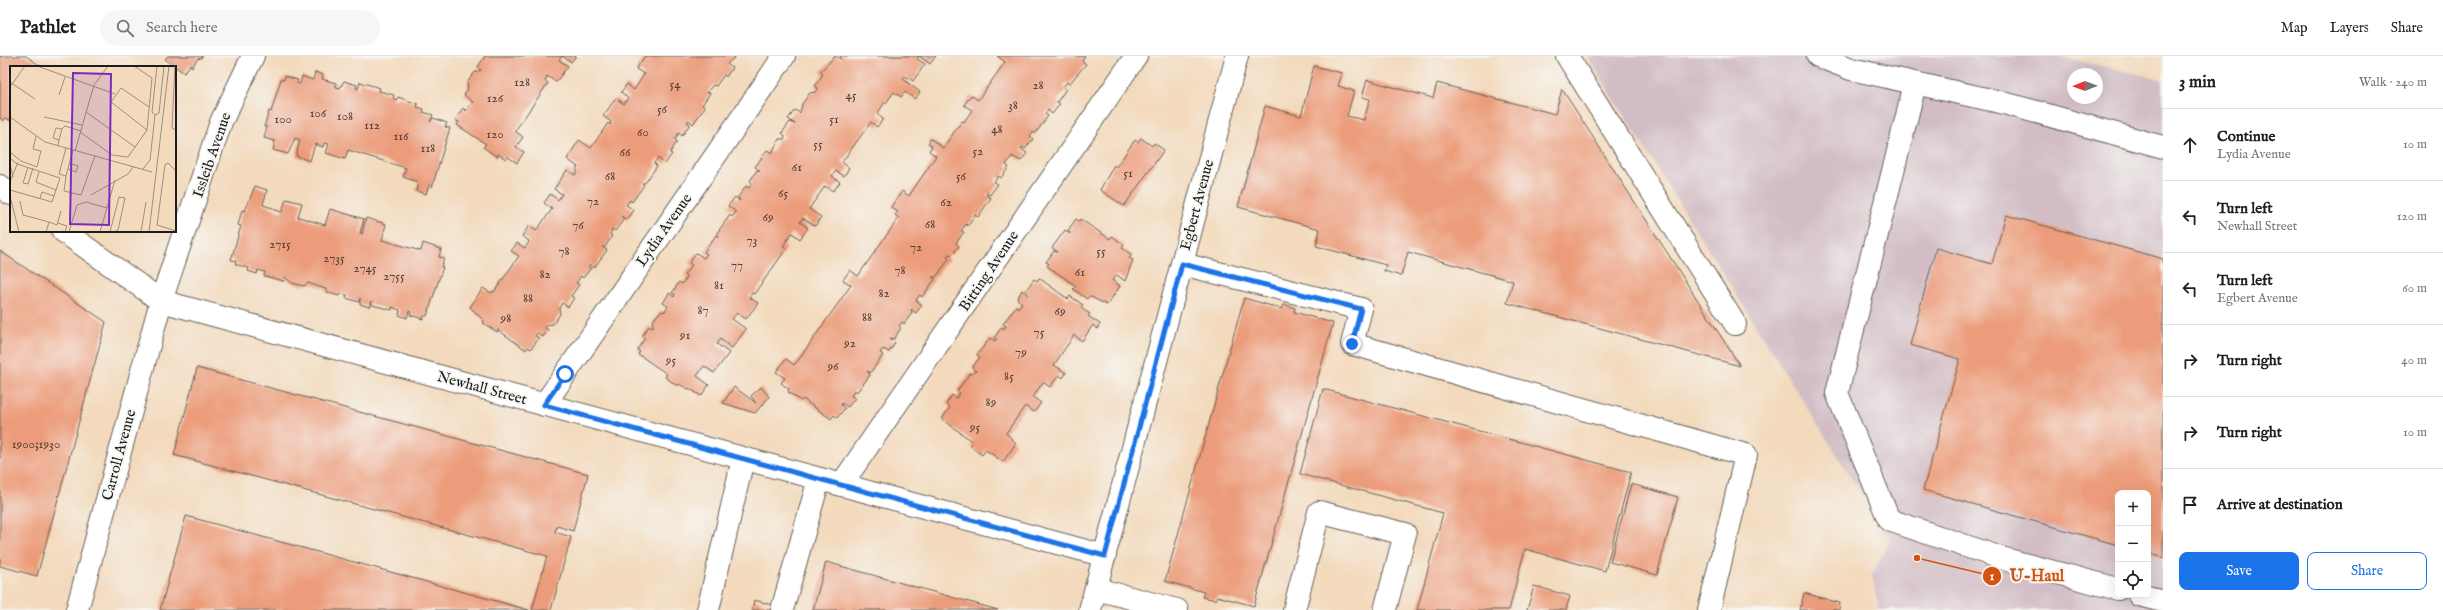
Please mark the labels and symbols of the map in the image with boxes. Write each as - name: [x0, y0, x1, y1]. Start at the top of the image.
- inset map: [10, 66, 176, 232]
- north arrow: [2067, 68, 2103, 104]
- house number: 128: [514, 74, 530, 91]
- house number: 54: [669, 76, 681, 93]
- house number: 28: [1032, 77, 1044, 94]
- house number: 45: [845, 87, 857, 104]
- house number: 126: [487, 90, 504, 107]
- house number: 38: [1008, 97, 1018, 114]
- house number: 56: [657, 101, 668, 118]
- house number: 106: [310, 105, 327, 122]
- house number: 108: [337, 108, 353, 125]
- street label: Issleib Avenue: [189, 110, 236, 200]
- house number: 100: [274, 111, 292, 128]
- house number: 51: [829, 111, 839, 128]
- house number: 112: [364, 117, 380, 134]
- house number: 48: [991, 121, 1003, 138]
- house number: 60: [637, 124, 649, 141]
- house number: 120: [486, 126, 504, 143]
- house number: 116: [393, 128, 409, 145]
- house number: 55: [813, 136, 823, 153]
- house number: 118: [421, 140, 435, 157]
- house number: 52: [973, 143, 983, 160]
- house number: 66: [620, 144, 631, 161]
- street label: Egbert Avenue: [1176, 157, 1218, 252]
- house number: 61: [792, 159, 802, 176]
- house number: 51: [1123, 165, 1133, 182]
- house number: 68: [605, 168, 615, 185]
- house number: 56: [956, 168, 967, 185]
- house number: 65: [778, 185, 788, 202]
- street label: Lydia Avenue: [632, 190, 696, 270]
- house number: 72: [587, 193, 599, 210]
- house number: 62: [940, 194, 952, 211]
- house number: 69: [762, 209, 774, 226]
- house number: 68: [925, 216, 935, 233]
- house number: 76: [572, 217, 584, 234]
- street label: Bitting Avenue: [955, 227, 1023, 315]
- house number: 73: [747, 232, 758, 249]
- house number: 2715: [269, 236, 291, 253]
- house number: 72: [910, 239, 922, 256]
- house number: 78: [558, 243, 570, 260]
- house number: 55: [1096, 243, 1106, 260]
- house number: 2735: [323, 250, 345, 267]
- house number: 77: [731, 257, 743, 274]
- house number: 2745: [353, 260, 377, 277]
- house number: 78: [894, 262, 906, 279]
- house number: 61: [1075, 264, 1085, 281]
- house number: 82: [539, 266, 551, 283]
- house number: 2755: [383, 268, 405, 285]
- house number: 81: [714, 277, 724, 294]
- house number: 82: [878, 285, 890, 302]
- house number: 88: [523, 290, 533, 307]
- house number: 87: [697, 302, 709, 319]
- house number: 69: [1054, 303, 1066, 320]
- house number: 88: [862, 309, 872, 326]
- house number: 98: [500, 310, 511, 327]
- house number: 75: [1034, 324, 1045, 341]
- house number: 91: [679, 327, 690, 344]
- house number: 92: [843, 335, 856, 352]
- route end: [1343, 335, 1361, 353]
- house number: 79: [1015, 344, 1027, 361]
- house number: 95: [665, 352, 676, 369]
- house number: 96: [826, 358, 839, 375]
- route start: [556, 365, 574, 383]
- street label: Newhall Street: [435, 367, 529, 409]
- house number: 85: [1004, 368, 1014, 385]
- house number: 89: [986, 394, 997, 411]
- street label: Carroll Avenue: [98, 407, 140, 503]
- house number: 95: [969, 419, 980, 436]
- house number: 1900;1930: [12, 436, 60, 453]
- callout: U-Haul: [1982, 562, 2072, 590]
- text: U-Haul: [2009, 567, 2065, 587]
- text: 1: [1990, 569, 1995, 584]

